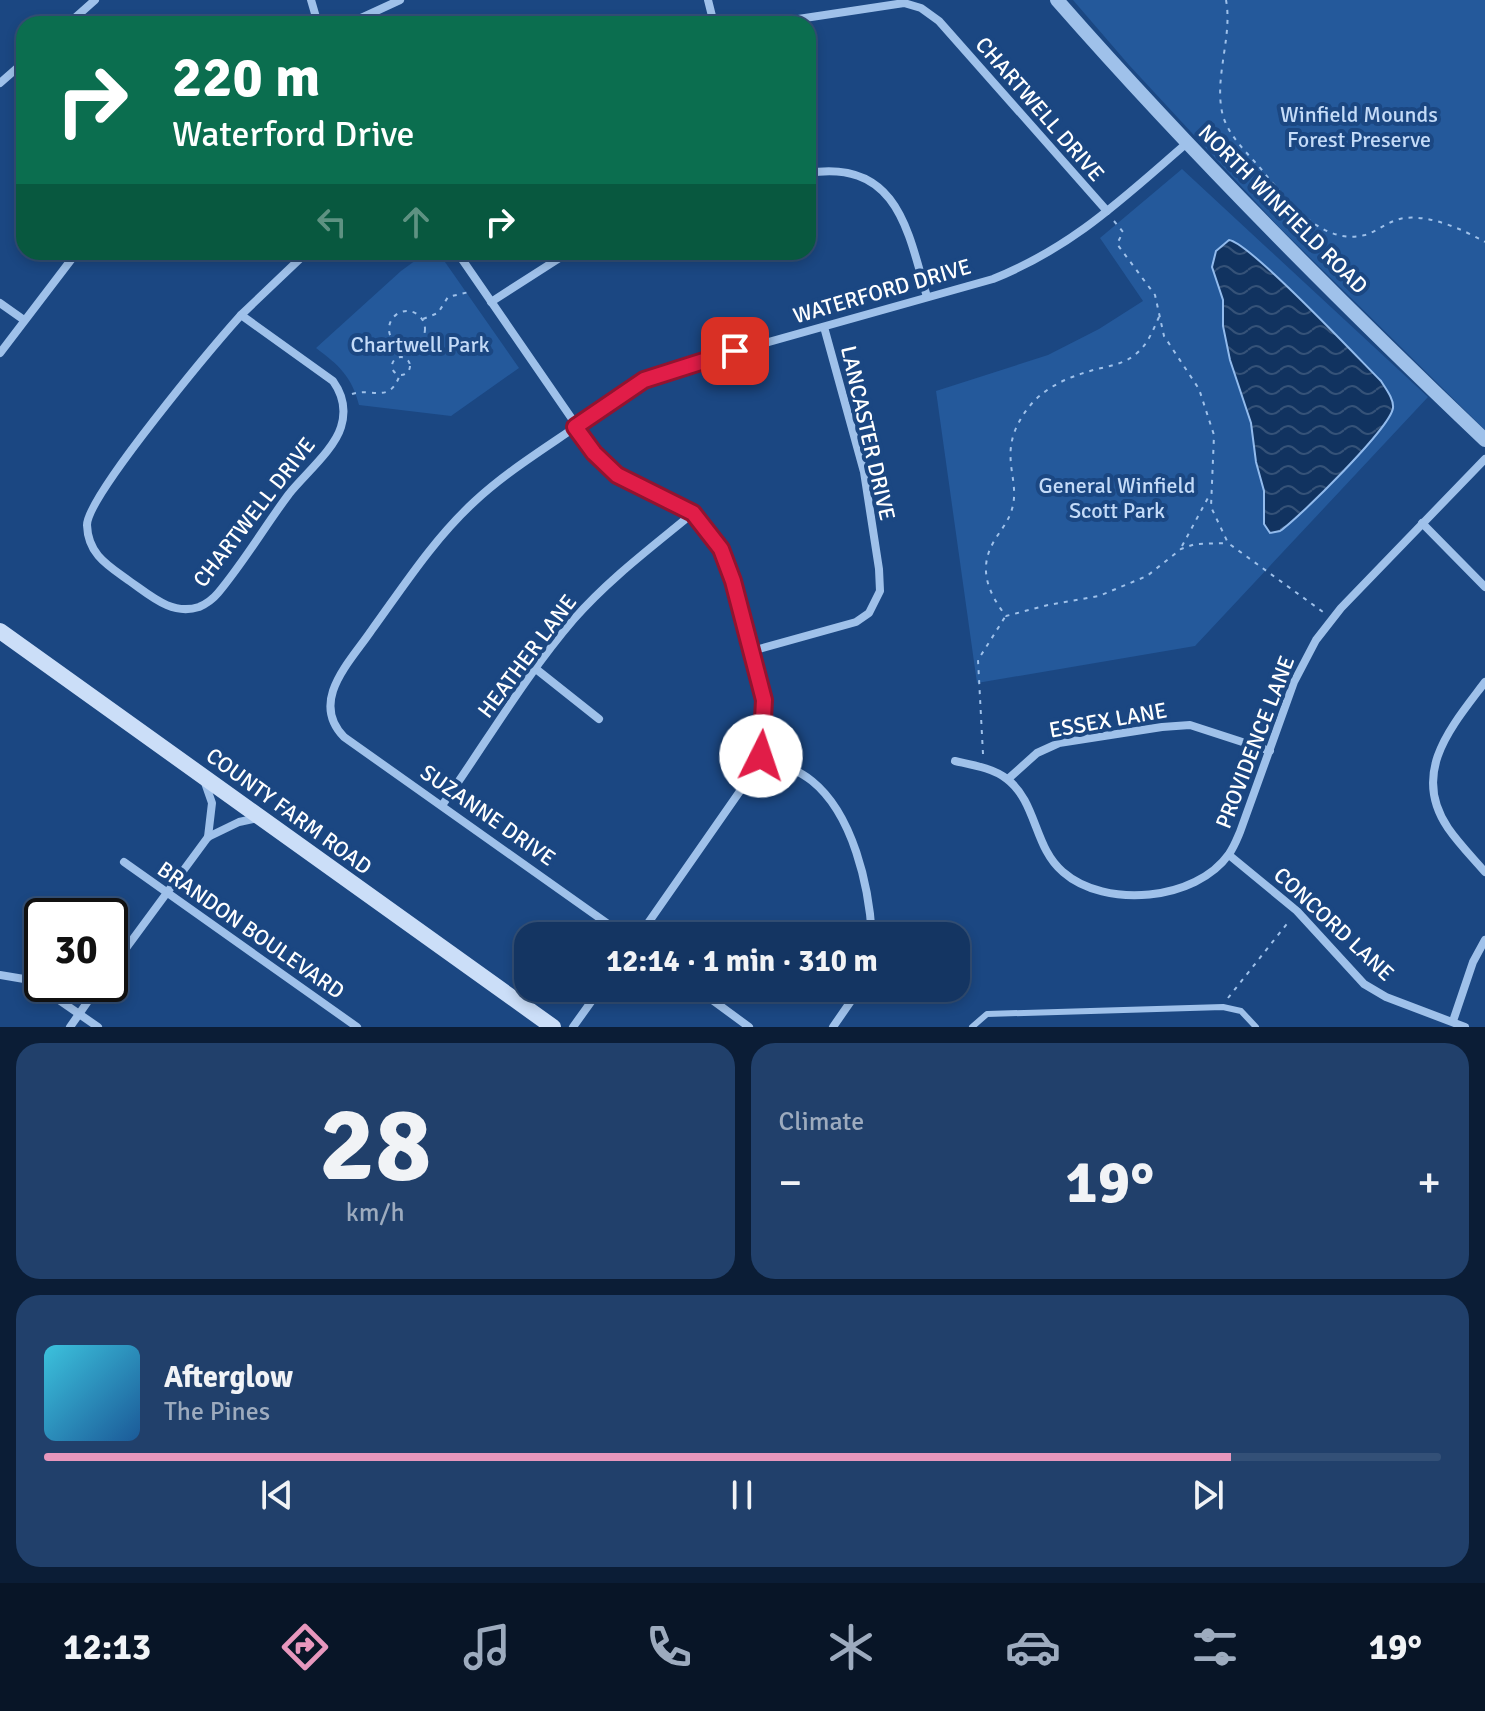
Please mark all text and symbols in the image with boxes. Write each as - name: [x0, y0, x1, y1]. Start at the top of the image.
- street label: CHARTWELL DRIVE: [970, 31, 1110, 187]
- text: 220 m: [172, 43, 320, 112]
- icon: right: [40, 48, 144, 152]
- park label: Winfield Mounds Forest Preserve: [1280, 101, 1438, 153]
- text: Waterford Drive: [172, 112, 415, 157]
- street label: NORTH WINFIELD ROAD: [1193, 119, 1373, 299]
- icon: left: [310, 200, 354, 244]
- icon: ahead: [394, 200, 438, 244]
- icon: right: [478, 200, 522, 244]
- street label: WATERFORD DRIVE: [790, 253, 974, 329]
- pin: [701, 317, 769, 385]
- icon: arrive: [713, 329, 757, 373]
- park label: Chartwell Park: [350, 331, 490, 358]
- street label: LANCASTER DRIVE: [835, 343, 901, 523]
- street label: CHARTWELL DRIVE: [187, 432, 321, 592]
- park label: General Winfield Scott Park: [1039, 472, 1196, 524]
- street label: HEATHER LANE: [472, 589, 582, 723]
- street label: PROVIDENCE LANE: [1210, 652, 1300, 832]
- street label: ESSEX LANE: [1047, 696, 1169, 744]
- position arrow: [719, 714, 803, 798]
- street label: COUNTY FARM ROAD: [201, 742, 377, 880]
- street label: SUZANNE DRIVE: [415, 758, 561, 872]
- street label: BRANDON BOULEVARD: [152, 855, 350, 1005]
- street label: CONCORD LANE: [1268, 861, 1400, 987]
- speed limit sign: 30: [24, 898, 128, 1002]
- text: 12:14 · 1 min · 310 m: [606, 943, 878, 980]
- text: 28: [319, 1081, 431, 1209]
- text: Climate: [779, 1106, 864, 1138]
- text: 19°: [1065, 1146, 1154, 1220]
- text: −: [779, 1156, 802, 1210]
- text: +: [1417, 1156, 1441, 1210]
- text: km/h: [346, 1197, 405, 1229]
- text: Afterglow: [164, 1359, 293, 1396]
- text: The Pines: [164, 1396, 270, 1428]
- icon: previous: [255, 1473, 299, 1517]
- icon: pause: [720, 1473, 764, 1517]
- icon: next: [1186, 1473, 1230, 1517]
- icon: directions: [277, 1619, 333, 1675]
- icon: music: [459, 1619, 515, 1675]
- icon: phone: [641, 1619, 697, 1675]
- icon: climate: [823, 1619, 879, 1675]
- icon: car: [1005, 1619, 1061, 1675]
- icon: filters: [1187, 1619, 1243, 1675]
- text: 12:13: [63, 1625, 151, 1670]
- text: 19°: [1369, 1625, 1422, 1670]

